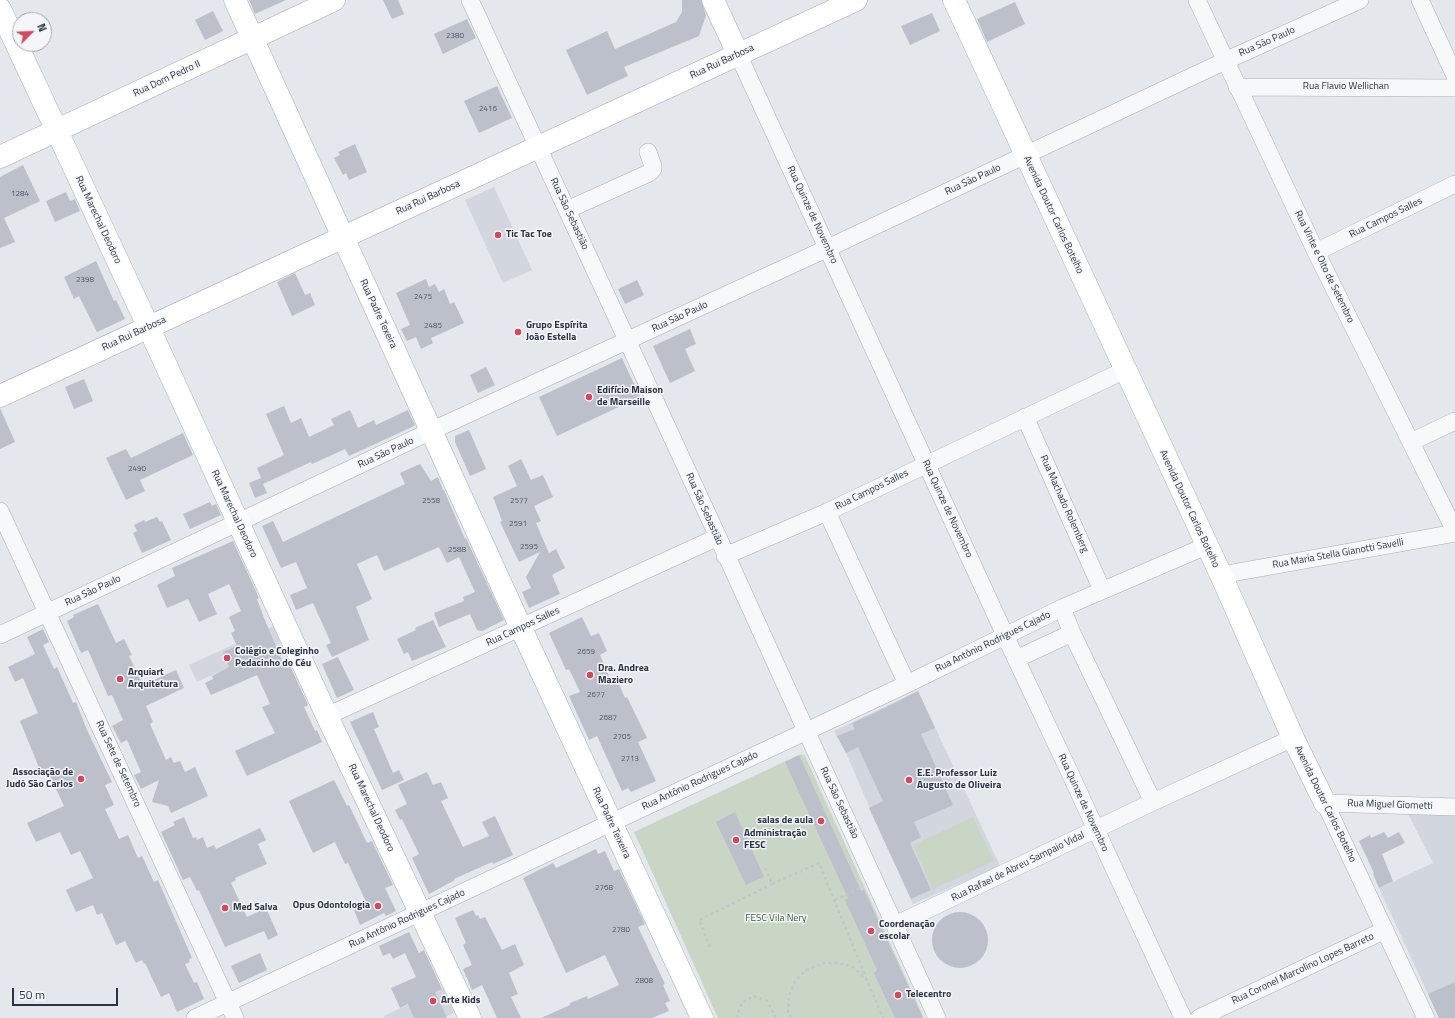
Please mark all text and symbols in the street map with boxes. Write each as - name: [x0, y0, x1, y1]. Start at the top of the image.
- north arrow: [12, 12, 52, 52]
- text: N: [33, 21, 51, 34]
- street label: Rua São Paulo: [1237, 24, 1297, 60]
- house number: 2380: [446, 31, 464, 41]
- street label: Rua Rui Barbosa: [688, 42, 756, 82]
- street label: Rua Dom Pedro II: [131, 58, 203, 100]
- street label: Rua Flavio Wellichan: [1303, 81, 1389, 93]
- house number: 2416: [479, 104, 497, 114]
- street label: Avenida Doutor Carlos Botelho: [1020, 154, 1086, 276]
- street label: Rua São Paulo: [943, 162, 1003, 198]
- street label: Rua Quinze de Novembro: [784, 164, 840, 266]
- street label: Rua Marechal Deodoro: [72, 174, 124, 266]
- street label: Rua São Sebastião: [547, 176, 591, 252]
- street label: Rua Rui Barbosa: [394, 178, 462, 218]
- house number: 1284: [11, 189, 29, 199]
- street label: Rua Campos Salles: [1348, 195, 1424, 241]
- street label: Rua Vinte e Oito de Setembro: [1292, 209, 1356, 325]
- place label: Tic Tac Toe: [506, 229, 552, 241]
- marker: Tic Tac Toe: [493, 230, 503, 240]
- house number: 2398: [76, 275, 94, 285]
- street label: Rua Padre Texeira: [357, 278, 399, 350]
- house number: 2475: [414, 292, 432, 302]
- street label: Rua São Paulo: [650, 299, 710, 335]
- street label: Rua Rui Barbosa: [100, 314, 168, 354]
- place label: Grupo Espírita João Estella: [526, 320, 588, 344]
- house number: 2485: [424, 321, 442, 331]
- marker: Grupo Espírita João Estella: [513, 327, 523, 337]
- place label: Edifício Maison de Marseille: [597, 385, 663, 408]
- marker: Edifício Maison de Marseille: [584, 392, 594, 402]
- street label: Rua São Paulo: [356, 435, 416, 471]
- street label: Avenida Doutor Carlos Botelho: [1156, 448, 1222, 570]
- street label: Rua Machado Rolemberg: [1037, 453, 1091, 555]
- street label: Rua Quinze de Novembro: [919, 458, 975, 560]
- house number: 2490: [128, 464, 146, 474]
- street label: Rua Campos Salles: [834, 467, 910, 513]
- street label: Rua Marechal Deodoro: [208, 468, 260, 560]
- street label: Rua São Sebastião: [683, 471, 725, 547]
- house number: 2558: [422, 496, 440, 506]
- house number: 2577: [510, 496, 528, 506]
- house number: 2591: [509, 519, 527, 529]
- street label: Rua Maria Stella Gianotti Savelli: [1271, 537, 1405, 571]
- house number: 2595: [520, 542, 538, 552]
- house number: 2588: [448, 545, 466, 555]
- street label: Rua São Paulo: [63, 573, 123, 609]
- street label: Rua Campos Salles: [484, 605, 562, 649]
- street label: Rua Antônio Rodrigues Cajado: [933, 609, 1053, 675]
- place label: Colégio e Coleginho Pedacinho do Céu: [235, 646, 319, 670]
- house number: 2659: [577, 647, 595, 657]
- marker: Colégio e Coleginho Pedacinho do Céu: [222, 653, 232, 663]
- place label: Dra. Andrea Maziero: [598, 663, 649, 686]
- place label: Arquiart Arquitetura: [128, 667, 178, 690]
- marker: Dra. Andrea Maziero: [585, 670, 595, 680]
- marker: Arquiart Arquitetura: [115, 674, 125, 684]
- house number: 2677: [587, 690, 605, 700]
- house number: 2687: [599, 713, 617, 723]
- street label: Rua Sete de Setembro: [93, 719, 143, 809]
- house number: 2705: [613, 732, 631, 742]
- street label: Avenida Doutor Carlos Botelho: [1291, 744, 1359, 864]
- street label: Rua Antônio Rodrigues Cajado: [640, 749, 760, 813]
- street label: Rua Quinze de Novembro: [1055, 752, 1111, 854]
- house number: 2713: [621, 754, 639, 764]
- street label: Rua Marechal Deodoro: [345, 762, 397, 854]
- street label: Rua São Sebastião: [817, 765, 861, 841]
- place label: Associação de Judô São Carlos: [6, 767, 73, 790]
- place label: E.E. Professor Luiz Augusto de Oliveira: [917, 768, 1001, 792]
- marker: Associação de Judô São Carlos: [76, 774, 86, 784]
- marker: E.E. Professor Luiz Augusto de Oliveira: [904, 775, 914, 785]
- street label: Rua Padre Teixeira: [589, 786, 633, 860]
- street label: Rua Miguel Giometti: [1347, 798, 1433, 812]
- place label: salas de aula: [757, 815, 813, 827]
- marker: salas de aula: [816, 816, 826, 826]
- place label: Administração FESC: [744, 828, 807, 852]
- street label: Rua Rafael de Abreu Sampaio Vidal: [949, 829, 1087, 905]
- marker: Administração FESC: [731, 835, 741, 845]
- house number: 2768: [595, 883, 613, 893]
- street label: Rua Antônio Rodrigues Cajado: [347, 887, 467, 951]
- place label: Opus Odontologia: [293, 900, 370, 912]
- marker: Opus Odontologia: [373, 901, 383, 911]
- place label: Med Salva: [233, 902, 278, 914]
- marker: Med Salva: [220, 903, 230, 913]
- park label: FESC Vila Nery: [745, 913, 807, 925]
- place label: Coordenação escolar: [879, 919, 935, 942]
- house number: 2780: [612, 925, 630, 935]
- marker: Coordenação escolar: [866, 926, 876, 936]
- street label: Rua Coronel Marcolino Lopes Barreto: [1230, 931, 1376, 1007]
- house number: 2808: [635, 976, 653, 986]
- scale bar: [14, 980, 120, 1006]
- text: 50 m: [19, 985, 45, 1004]
- place label: Telecentro: [906, 989, 951, 1001]
- marker: Telecentro: [893, 990, 903, 1000]
- place label: Arte Kids: [441, 995, 480, 1007]
- marker: Arte Kids: [428, 996, 438, 1006]

